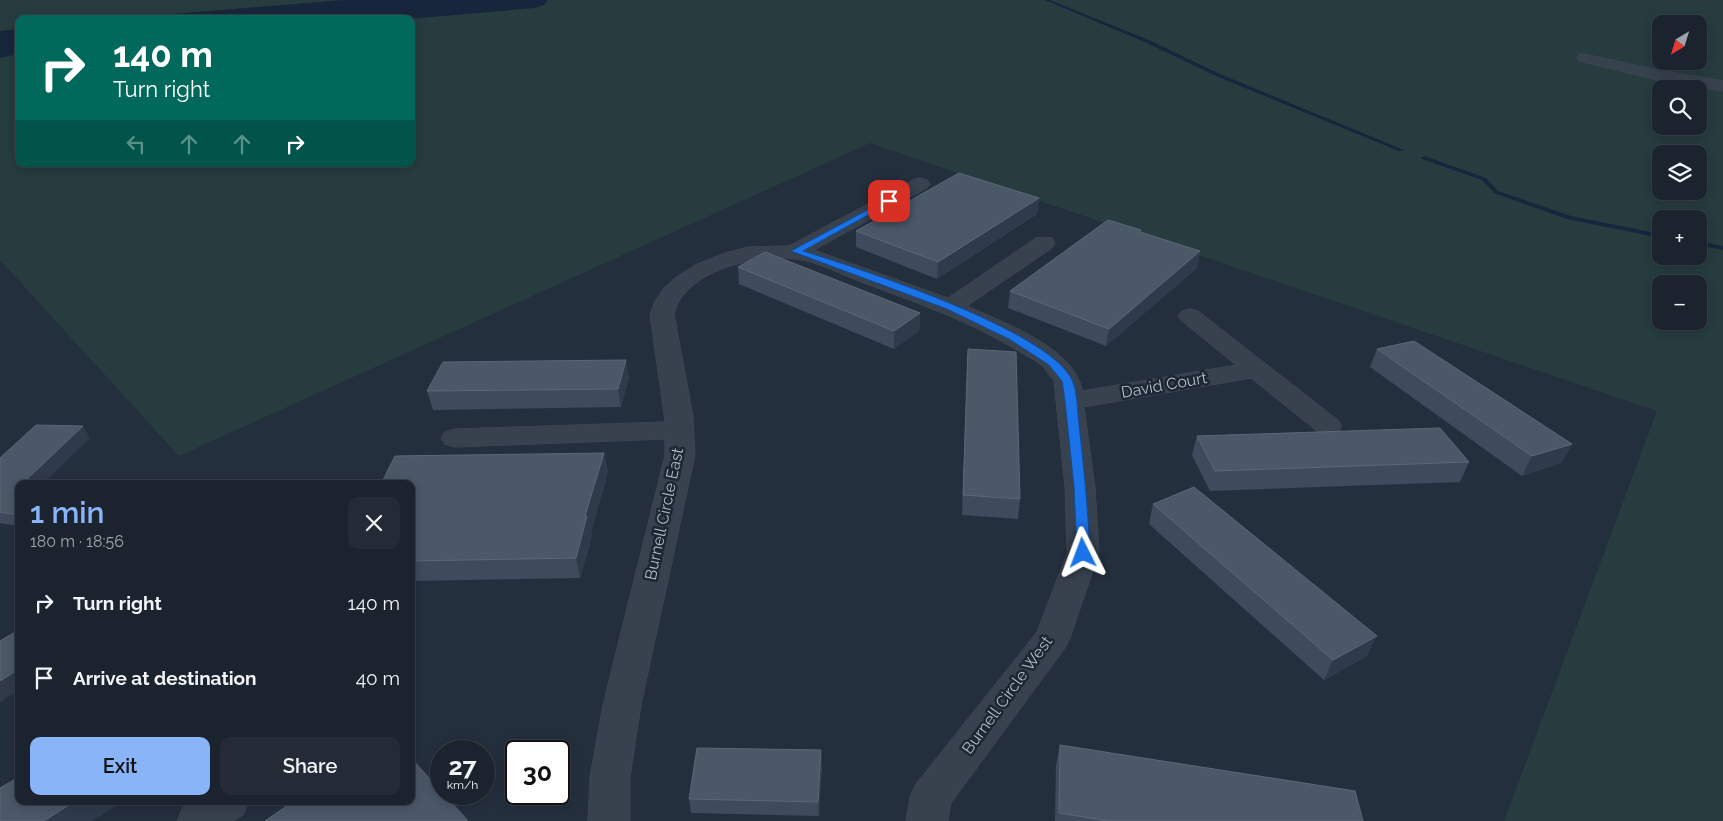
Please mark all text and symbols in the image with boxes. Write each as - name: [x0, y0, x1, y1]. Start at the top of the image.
- north arrow: [1652, 15, 1708, 70]
- map controls: [1652, 15, 1707, 330]
- text: 140 m: [113, 34, 213, 75]
- icon: right: [30, 35, 95, 100]
- text: Turn right: [113, 76, 210, 102]
- button: search: [1652, 80, 1707, 135]
- icon: left: [122, 130, 150, 158]
- icon: ahead: [175, 130, 203, 158]
- icon: ahead: [228, 130, 256, 158]
- icon: right: [281, 130, 309, 158]
- button: layers: [1652, 145, 1707, 200]
- pin: [868, 180, 910, 222]
- icon: arrive: [875, 187, 903, 215]
- button: +: [1652, 210, 1707, 265]
- button: −: [1652, 275, 1707, 330]
- street label: David Court: [1120, 368, 1209, 402]
- street label: Burnell Circle East: [641, 446, 687, 582]
- text: 1 min: [30, 495, 105, 530]
- button: close: [348, 497, 400, 549]
- position arrow: [1056, 526, 1108, 578]
- text: 180 m · 18:56: [30, 532, 124, 551]
- icon: right: [30, 589, 58, 617]
- text: Turn right: [73, 592, 162, 614]
- text: 140 m: [348, 592, 400, 614]
- street label: Burnell Circle West: [958, 632, 1056, 758]
- icon: arrive: [30, 664, 58, 692]
- text: Arrive at destination: [73, 667, 257, 689]
- text: 40 m: [356, 667, 400, 689]
- button: Exit: [30, 737, 210, 795]
- button: Share: [220, 737, 400, 795]
- speed limit sign: 30: [505, 740, 570, 805]
- text: 27: [448, 751, 477, 781]
- text: km/h: [447, 778, 478, 792]

